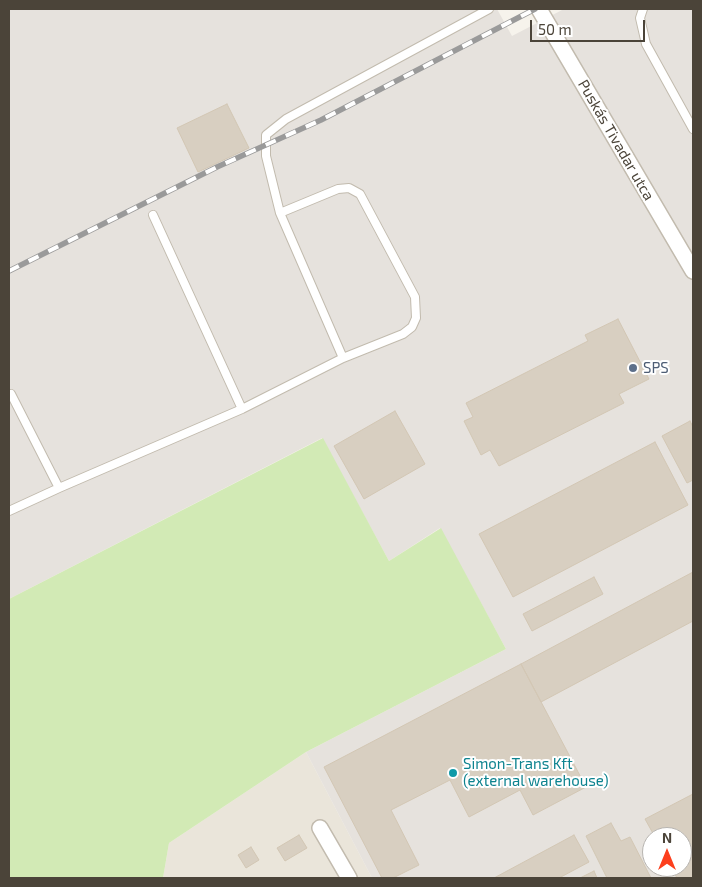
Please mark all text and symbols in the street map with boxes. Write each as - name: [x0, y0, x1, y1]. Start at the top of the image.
- scale bar: [532, 10, 647, 42]
- text: 50 m: [538, 20, 572, 38]
- street label: Puskás Tivadar utca: [574, 76, 658, 204]
- place label: SPS: [643, 359, 669, 377]
- marker: SPS: [627, 362, 639, 374]
- place label: Simon-Trans Kft (external warehouse): [463, 755, 609, 790]
- marker: Simon-Trans Kft (external warehouse): [447, 767, 459, 779]
- north arrow: [642, 827, 692, 877]
- text: N: [662, 829, 672, 846]

